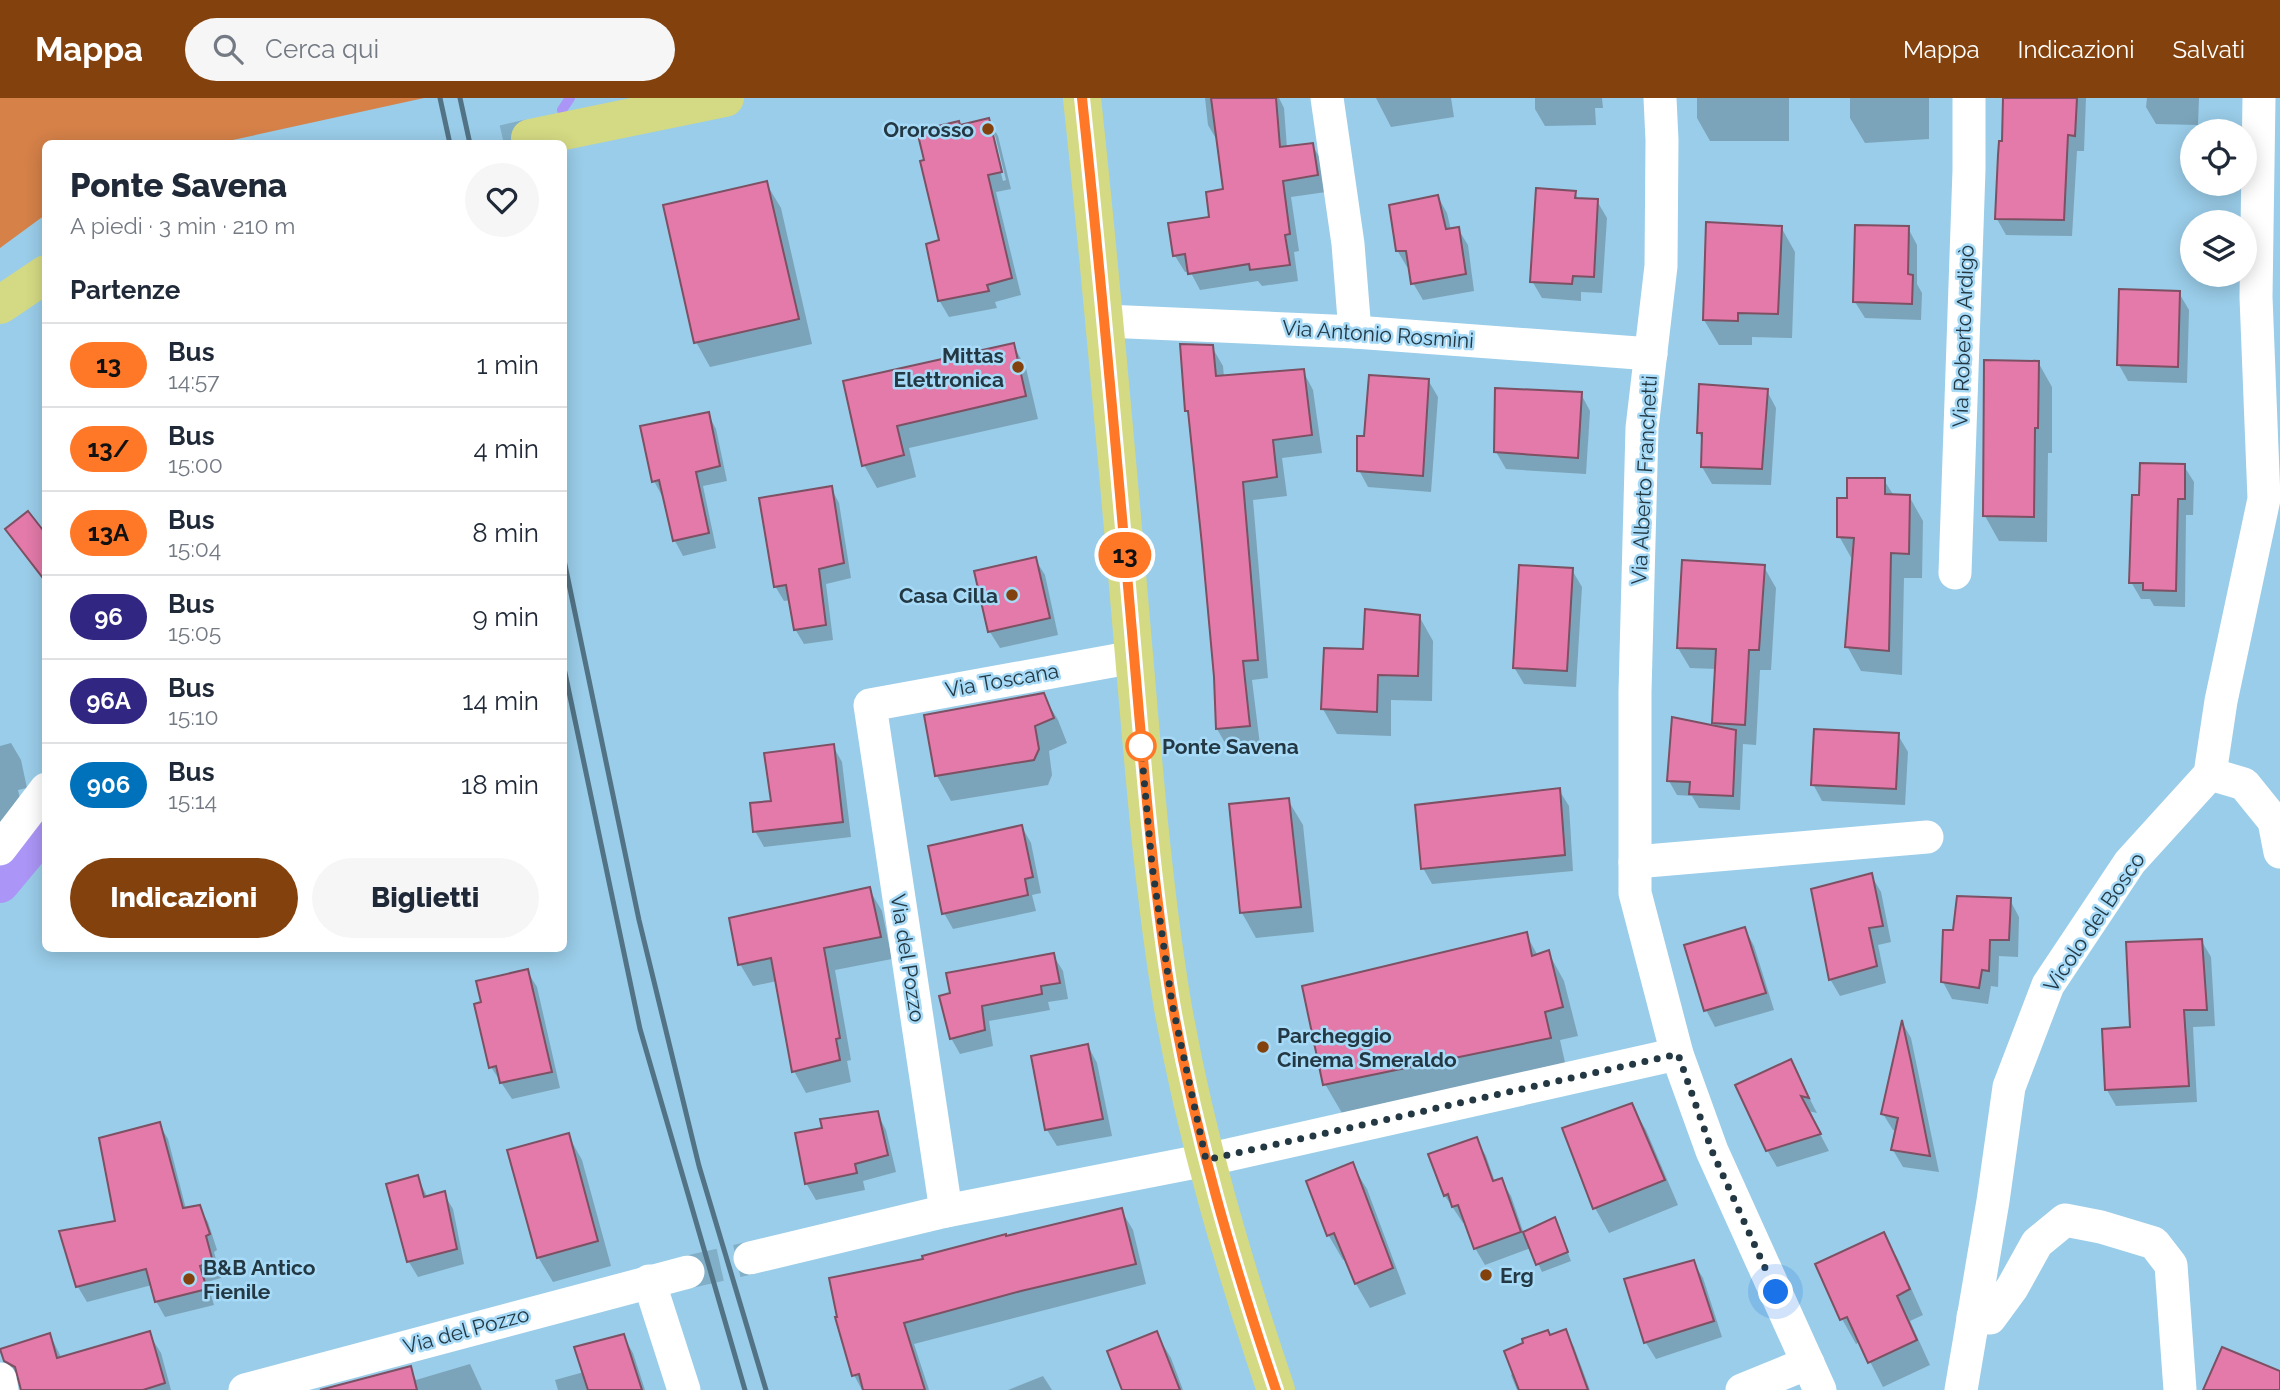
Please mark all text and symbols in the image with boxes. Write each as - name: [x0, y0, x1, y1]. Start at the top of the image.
- search box: [185, 18, 675, 81]
- text: Mappa: [35, 30, 143, 69]
- icon: search: [209, 30, 247, 68]
- text: Cerca qui: [265, 34, 379, 64]
- text: Mappa: [1903, 35, 1980, 64]
- text: Indicazioni: [2018, 35, 2135, 64]
- text: Salvati: [2173, 35, 2245, 64]
- place label: Ororosso: [883, 117, 974, 142]
- map controls: [2180, 119, 2257, 287]
- button: locate: [2180, 119, 2257, 196]
- marker: Ororosso: [980, 121, 996, 137]
- button: heart: [465, 163, 539, 237]
- text: Ponte Savena: [70, 166, 287, 205]
- button: layers: [2180, 210, 2257, 287]
- text: A piedi · 3 min · 210 m: [70, 212, 296, 239]
- street label: Via Roberto Ardigò: [1947, 244, 1979, 428]
- text: Partenze: [70, 275, 180, 305]
- street label: Via Antonio Rosmini: [1281, 315, 1475, 353]
- text: Bus: [168, 337, 215, 367]
- place label: Mittas Elettronica: [894, 343, 1004, 392]
- text: 13: [96, 350, 121, 379]
- text: 1 min: [477, 350, 539, 380]
- marker: Mittas Elettronica: [1010, 359, 1026, 375]
- text: 14:57: [168, 367, 220, 394]
- street label: Via Alberto Franchetti: [1626, 375, 1662, 585]
- text: Bus: [168, 421, 215, 451]
- text: 13/: [88, 434, 130, 463]
- text: 4 min: [473, 434, 539, 464]
- text: 15:00: [168, 451, 223, 478]
- text: Bus: [168, 505, 215, 535]
- text: 13A: [88, 518, 129, 547]
- text: 8 min: [472, 518, 539, 548]
- line badge: 13: [1094, 532, 1156, 578]
- text: 15:04: [168, 535, 221, 562]
- text: 13: [1112, 540, 1138, 569]
- place label: Casa Cilla: [899, 583, 998, 608]
- marker: Casa Cilla: [1004, 587, 1020, 603]
- text: Bus: [168, 589, 215, 619]
- text: 96: [94, 602, 123, 631]
- text: 9 min: [472, 602, 539, 632]
- text: 15:05: [168, 619, 221, 646]
- street label: Via Toscana: [943, 658, 1061, 702]
- text: Bus: [168, 673, 215, 703]
- text: 96A: [86, 686, 131, 715]
- text: 14 min: [462, 686, 539, 716]
- text: 15:10: [168, 703, 219, 730]
- marker: Ponte Savena: [1126, 731, 1156, 761]
- place label: Ponte Savena: [1162, 734, 1299, 759]
- text: Bus: [168, 757, 215, 787]
- text: 906: [87, 770, 130, 799]
- text: 18 min: [461, 770, 539, 800]
- text: 15:14: [168, 787, 217, 814]
- street label: Vicolo del Bosco: [2038, 848, 2150, 996]
- button: Indicazioni: [70, 858, 298, 938]
- button: Biglietti: [312, 858, 539, 938]
- street label: Via del Pozzo: [886, 892, 930, 1024]
- place label: Parcheggio Cinema Smeraldo: [1277, 1023, 1457, 1072]
- marker: Parcheggio Cinema Smeraldo: [1255, 1039, 1271, 1055]
- place label: B&B Antico Fienile: [203, 1255, 316, 1304]
- place label: Erg: [1500, 1263, 1534, 1288]
- marker: Erg: [1478, 1267, 1494, 1283]
- marker: B&B Antico Fienile: [181, 1271, 197, 1287]
- your location: [1758, 1274, 1793, 1309]
- street label: Via del Pozzo: [400, 1301, 532, 1359]

